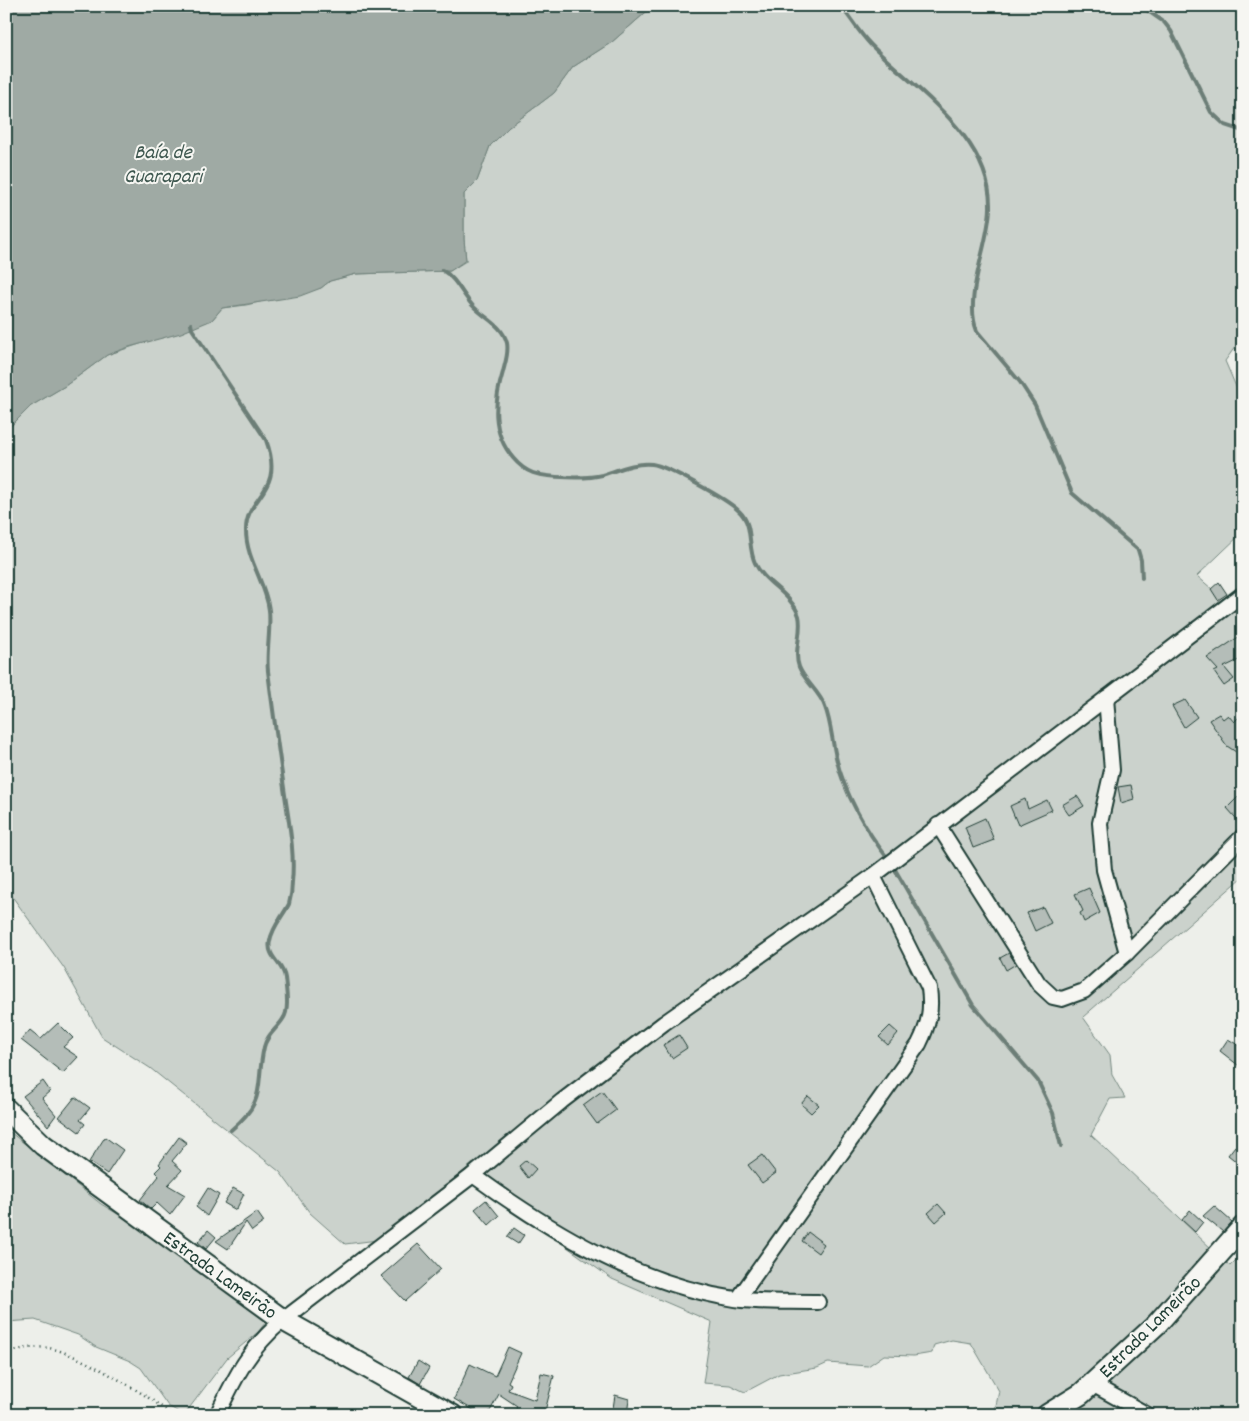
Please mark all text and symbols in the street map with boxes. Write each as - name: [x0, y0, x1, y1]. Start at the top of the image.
- water label: Baía de Guarapari: [124, 139, 205, 193]
- street label: Estrada Lameirão: [156, 1225, 282, 1328]
- street label: Estrada Lameirão: [1093, 1270, 1209, 1386]

